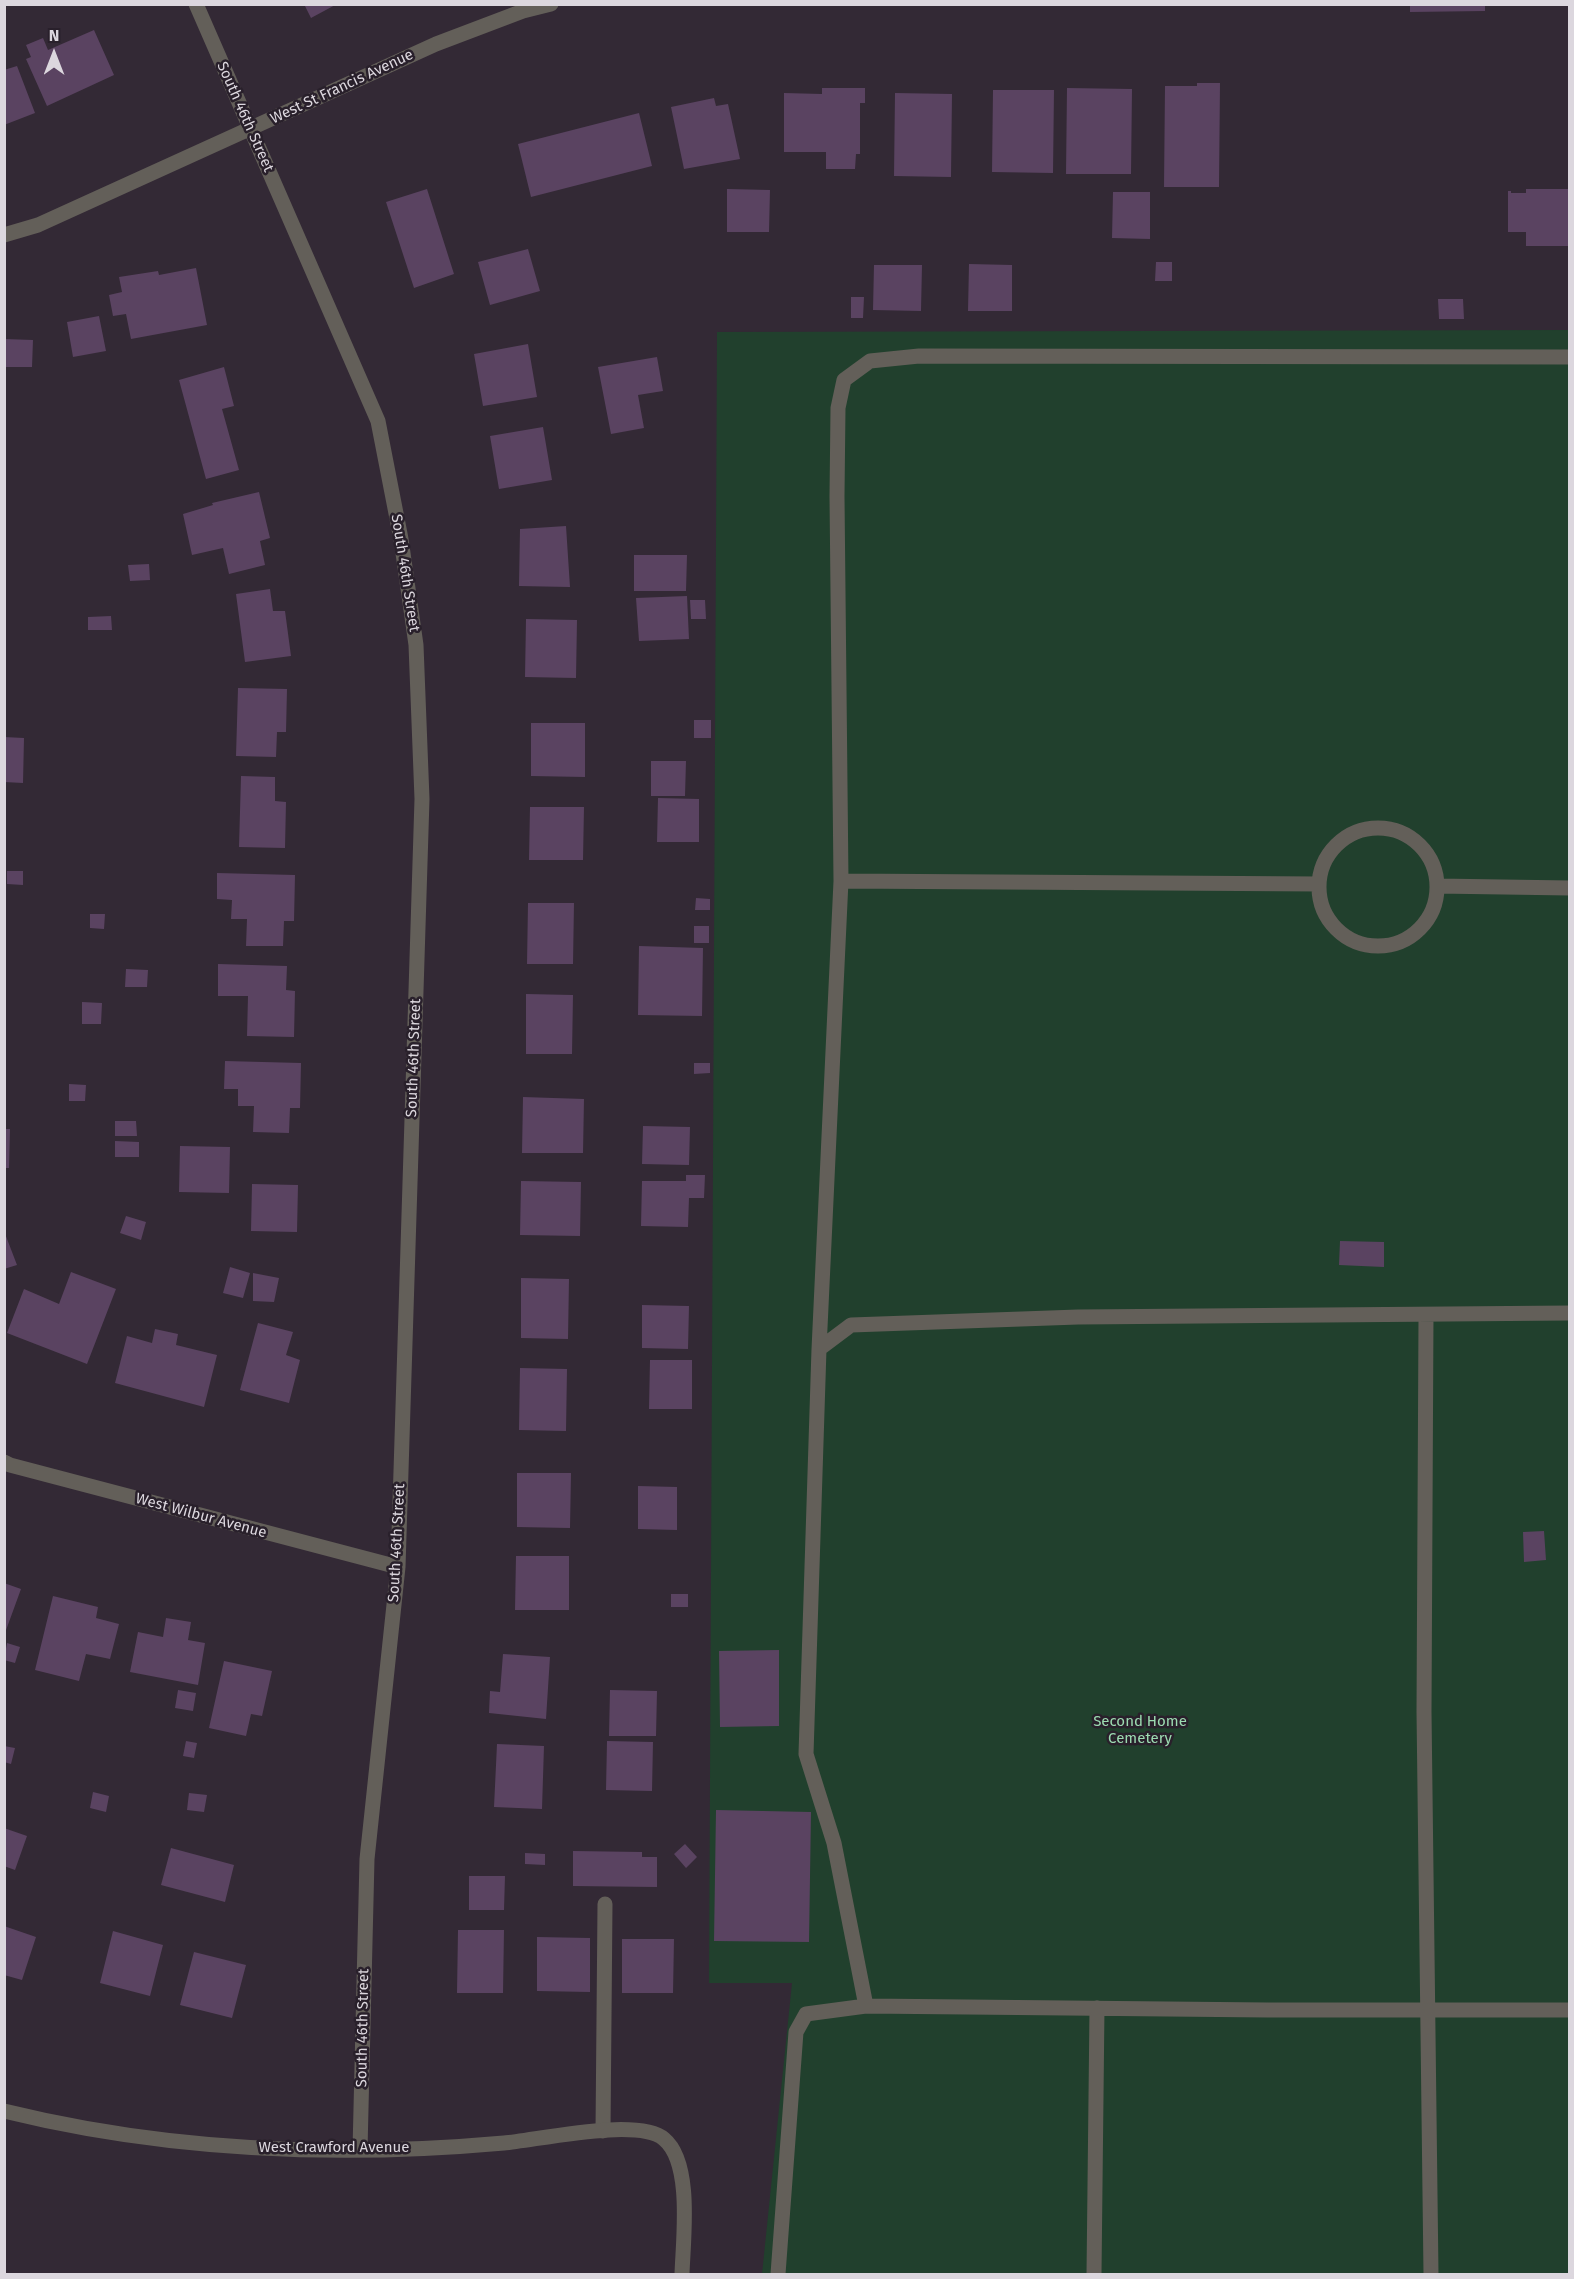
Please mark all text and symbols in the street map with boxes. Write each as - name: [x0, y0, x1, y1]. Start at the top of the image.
- north arrow: [24, 24, 84, 84]
- text: N: [49, 26, 59, 45]
- street label: West St Francis Avenue: [268, 46, 416, 128]
- street label: South 46th Street: [213, 59, 277, 175]
- street label: South 46th Street: [387, 513, 423, 633]
- street label: South 46th Street: [403, 998, 425, 1118]
- street label: South 46th Street: [385, 1483, 409, 1603]
- street label: West Wilbur Avenue: [133, 1490, 269, 1542]
- park label: Second Home Cemetery: [1093, 1713, 1187, 1748]
- street label: South 46th Street: [353, 1969, 373, 2087]
- street label: West Crawford Avenue: [259, 2139, 409, 2157]

